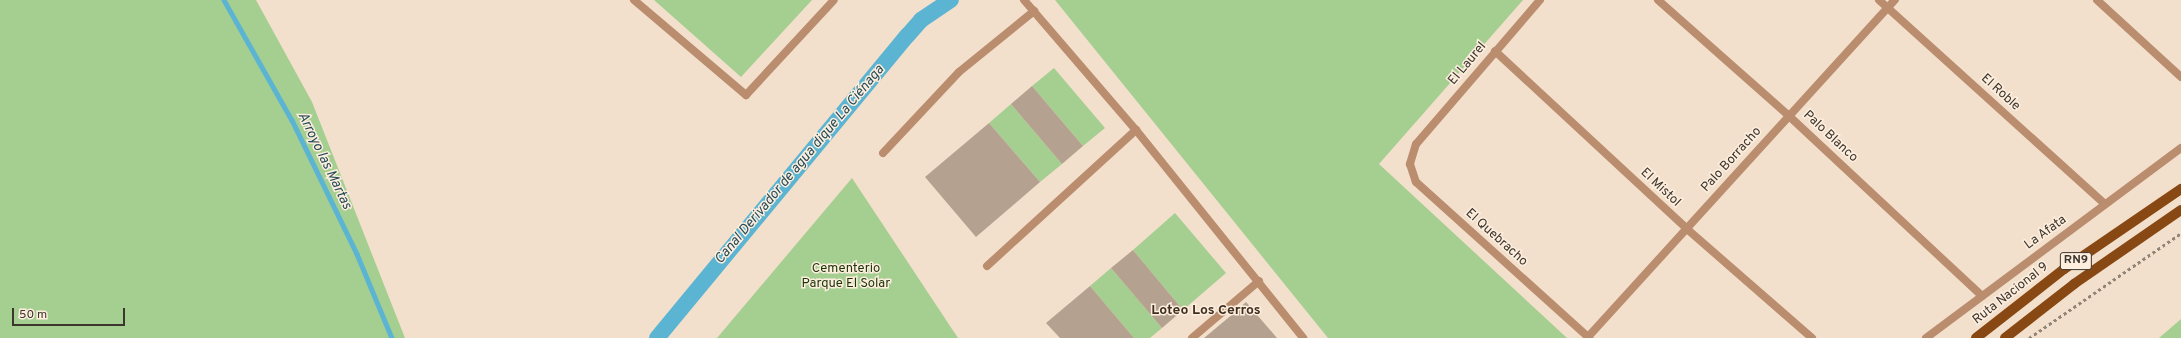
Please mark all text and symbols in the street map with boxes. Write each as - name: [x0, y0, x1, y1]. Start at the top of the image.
- street label: El Laurel: [1446, 39, 1490, 89]
- water label: Canal Derivador de agua dique La Ciénaga: [712, 62, 888, 268]
- street label: El Roble: [1977, 71, 2023, 115]
- street label: Palo Blanco: [1800, 108, 1860, 166]
- water label: Arroyo las Martas: [293, 110, 355, 212]
- street label: Palo Borracho: [1699, 124, 1765, 196]
- street label: El Mistol: [1637, 165, 1683, 211]
- street label: El Quebracho: [1462, 206, 1530, 270]
- street label: La Afata: [2022, 212, 2070, 254]
- road number: RN9: [2059, 251, 2093, 271]
- street label: Ruta Nacional 9: [1970, 260, 2052, 328]
- park label: Cementerio Parque El Solar: [802, 262, 890, 293]
- scale bar: [14, 300, 127, 326]
- district label: Loteo Los Cerros: [1151, 303, 1261, 319]
- text: 50 m: [19, 307, 47, 323]

